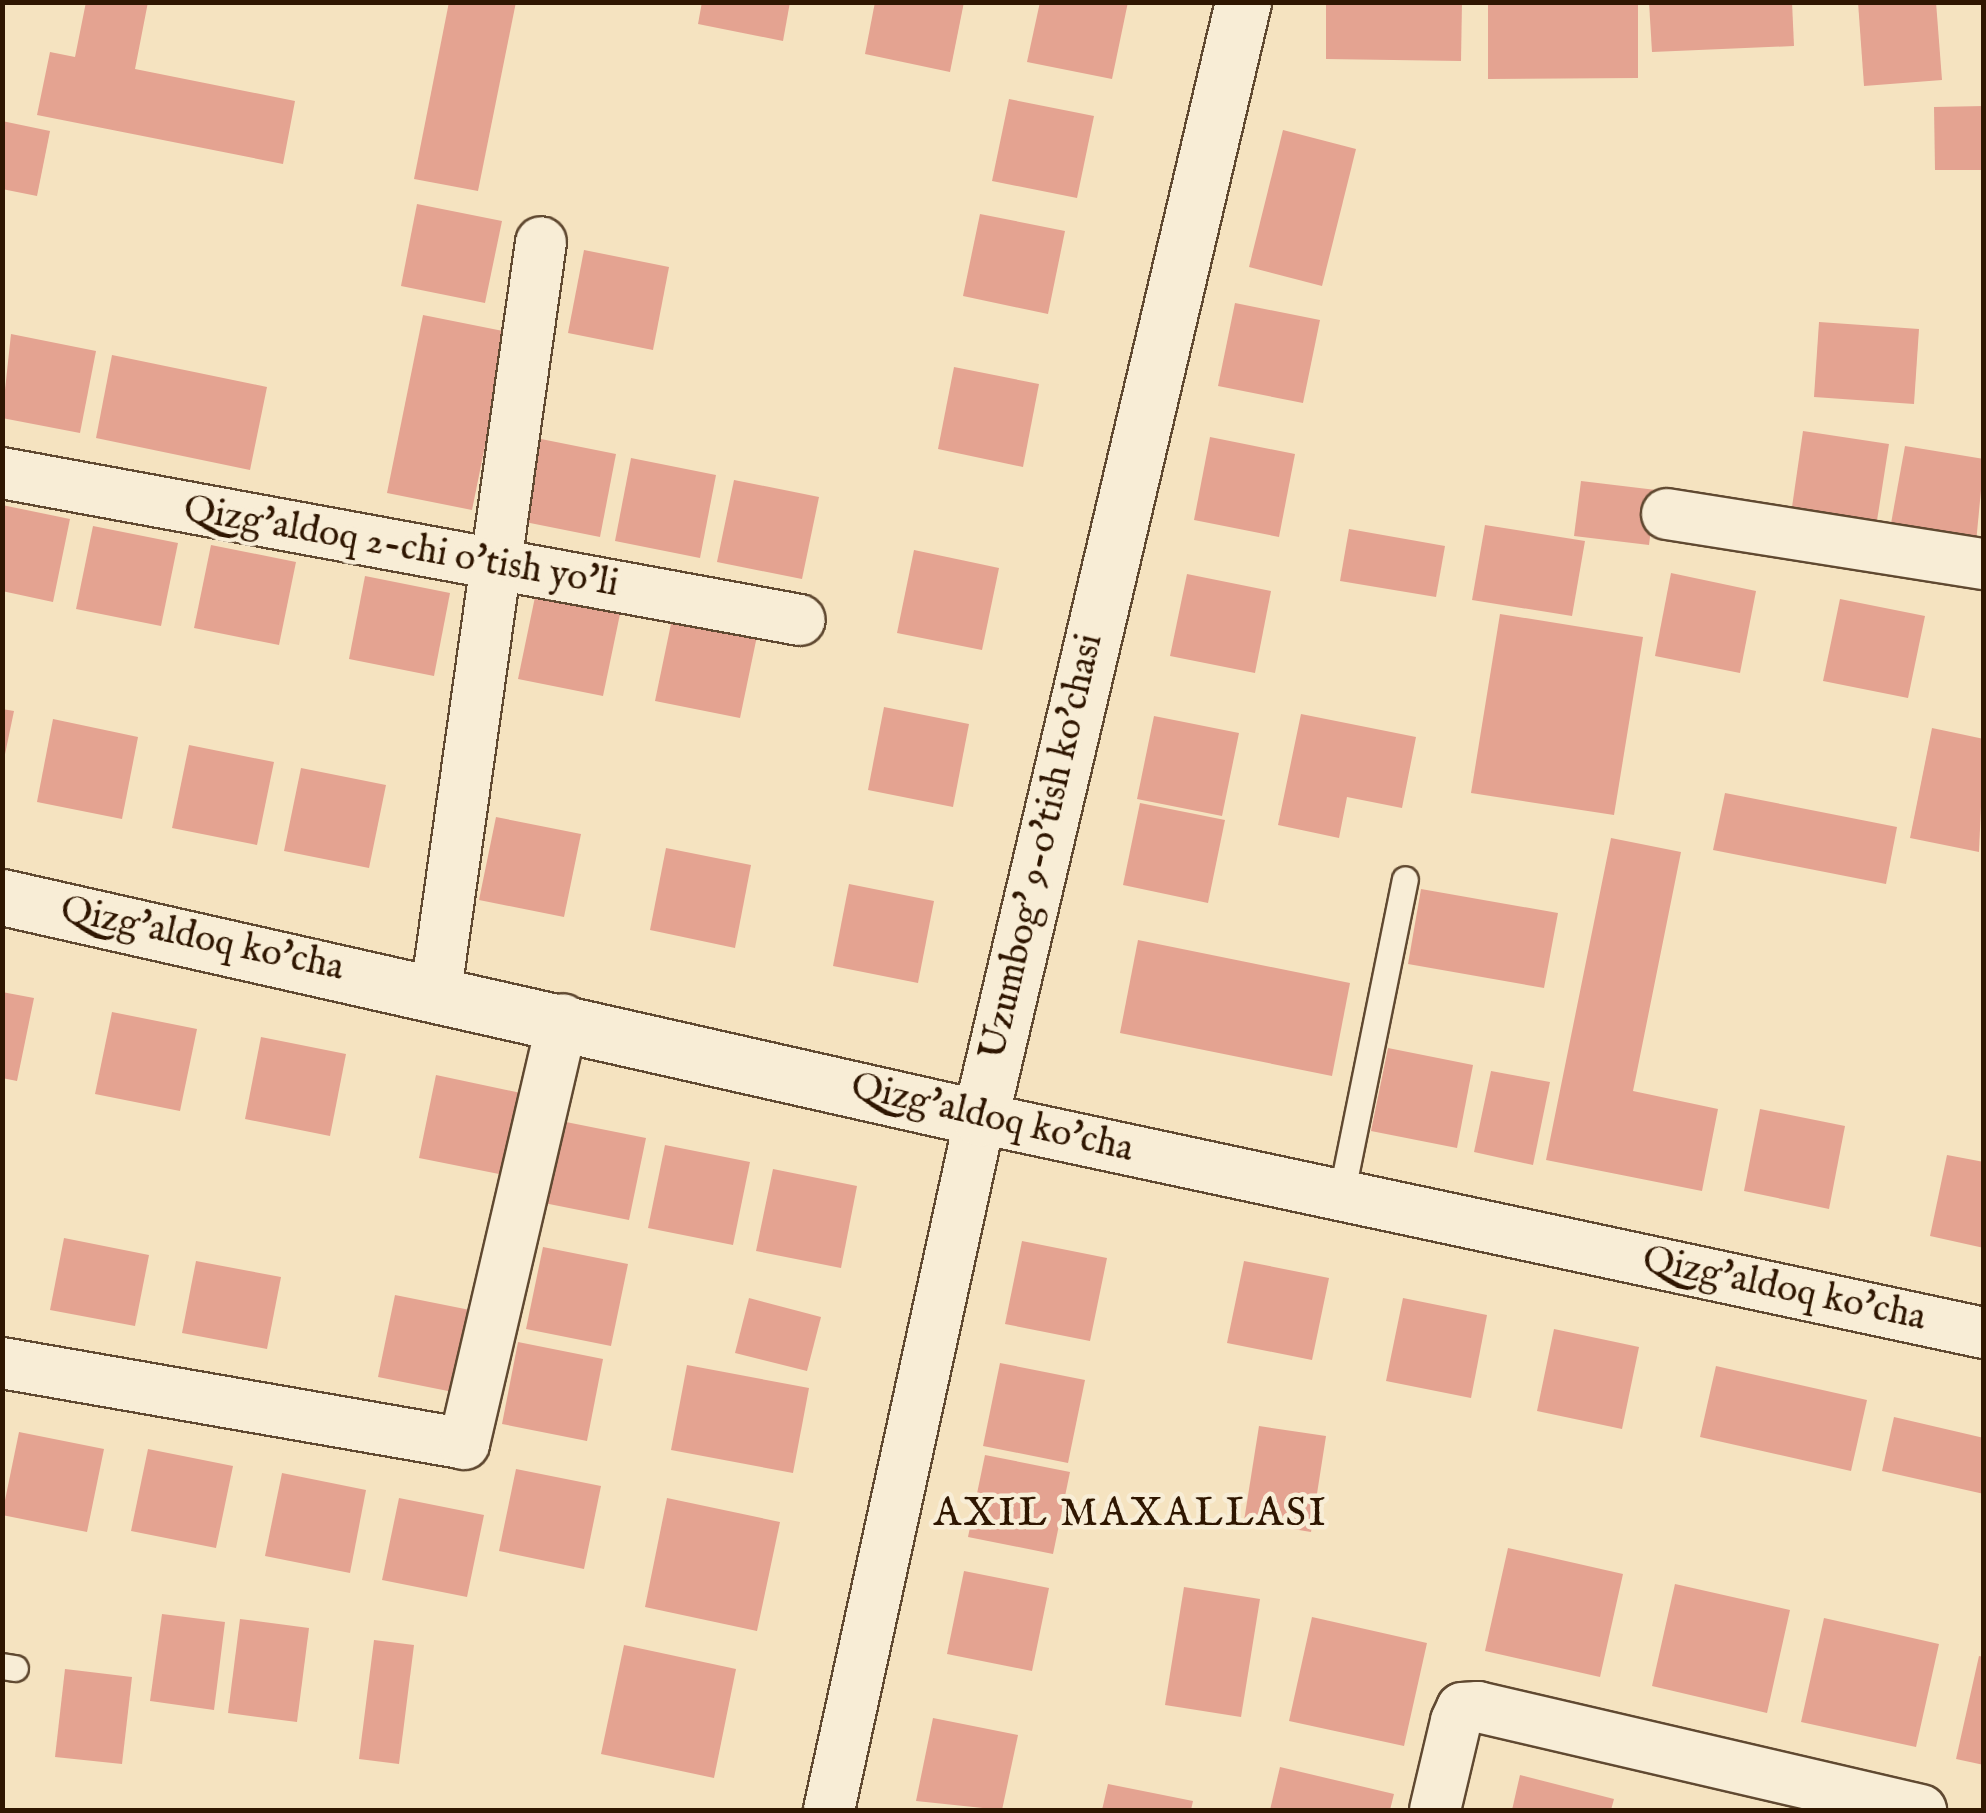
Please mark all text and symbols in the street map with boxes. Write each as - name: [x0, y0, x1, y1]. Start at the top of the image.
- street label: Qizg'aldoq 2-chi o'tish yo'li: [180, 487, 622, 609]
- street label: Uzumbog' 9-o'tish ko'chasi: [972, 630, 1114, 1064]
- street label: Qizg'aldoq ko'cha: [56, 888, 348, 992]
- street label: Qizg'aldoq ko'cha: [846, 1064, 1138, 1174]
- street label: Qizg'aldoq ko'cha: [1638, 1238, 1930, 1342]
- district label: AXIL MAXALLASI: [934, 1491, 1328, 1539]

